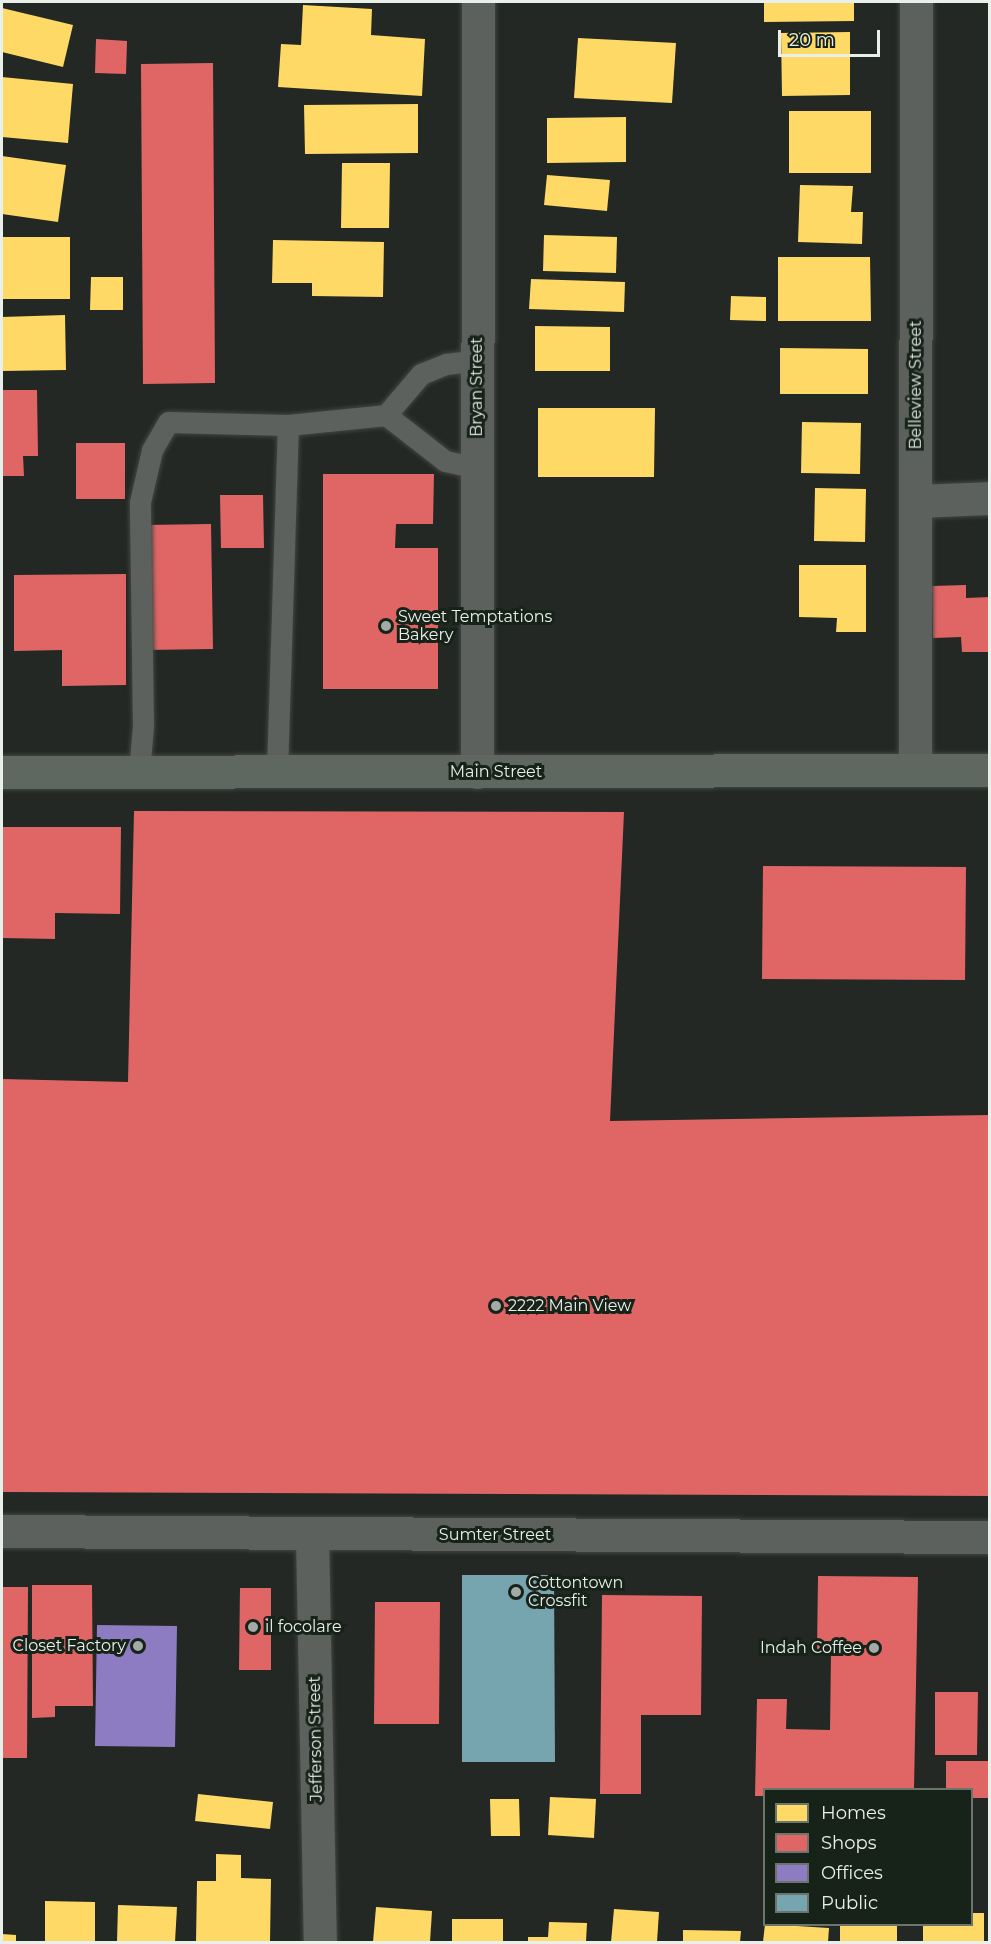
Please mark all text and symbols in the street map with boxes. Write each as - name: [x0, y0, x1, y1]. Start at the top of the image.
- scale bar: [781, 18, 883, 56]
- text: 20 m: [789, 29, 835, 51]
- street label: Belleview Street: [906, 321, 926, 449]
- street label: Bryan Street: [467, 337, 487, 437]
- place label: Sweet Temptations Bakery: [398, 607, 552, 645]
- marker: Sweet Temptations Bakery: [379, 619, 393, 633]
- street label: Main Street: [450, 762, 542, 782]
- place label: 2222 Main View: [508, 1296, 631, 1316]
- marker: 2222 Main View: [489, 1299, 503, 1313]
- street label: Sumter Street: [439, 1525, 551, 1545]
- place label: Cottontown Crossfit: [528, 1573, 623, 1611]
- marker: Cottontown Crossfit: [509, 1585, 523, 1599]
- place label: il focolare: [265, 1617, 342, 1637]
- marker: il focolare: [246, 1620, 260, 1634]
- place label: Closet Factory: [13, 1636, 126, 1656]
- place label: Indah Coffee: [760, 1638, 862, 1658]
- marker: Closet Factory: [131, 1639, 145, 1653]
- marker: Indah Coffee: [867, 1641, 881, 1655]
- street label: Jefferson Street: [305, 1676, 327, 1802]
- legend: [763, 1788, 973, 1926]
- text: Homes: [821, 1802, 886, 1824]
- text: Shops: [821, 1832, 877, 1854]
- text: Offices: [821, 1862, 883, 1884]
- text: Public: [821, 1892, 878, 1914]

